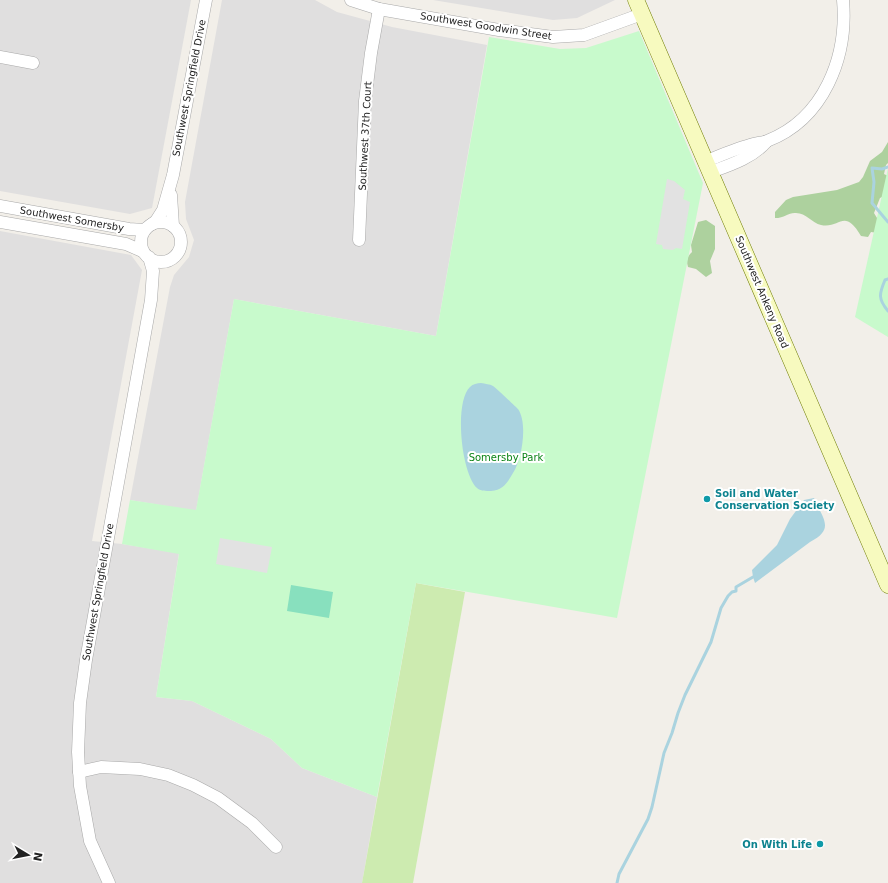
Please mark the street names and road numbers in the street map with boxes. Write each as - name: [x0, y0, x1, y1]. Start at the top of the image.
- street label: Southwest Goodwin Street: [420, 10, 553, 42]
- street label: Southwest Springfield Drive: [170, 19, 208, 157]
- street label: Southwest 37th Court: [357, 81, 373, 191]
- street label: Southwest Somersby: [19, 204, 125, 234]
- street label: Southwest Ankeny Road: [733, 234, 791, 350]
- street label: Southwest Springfield Drive: [80, 522, 116, 662]

